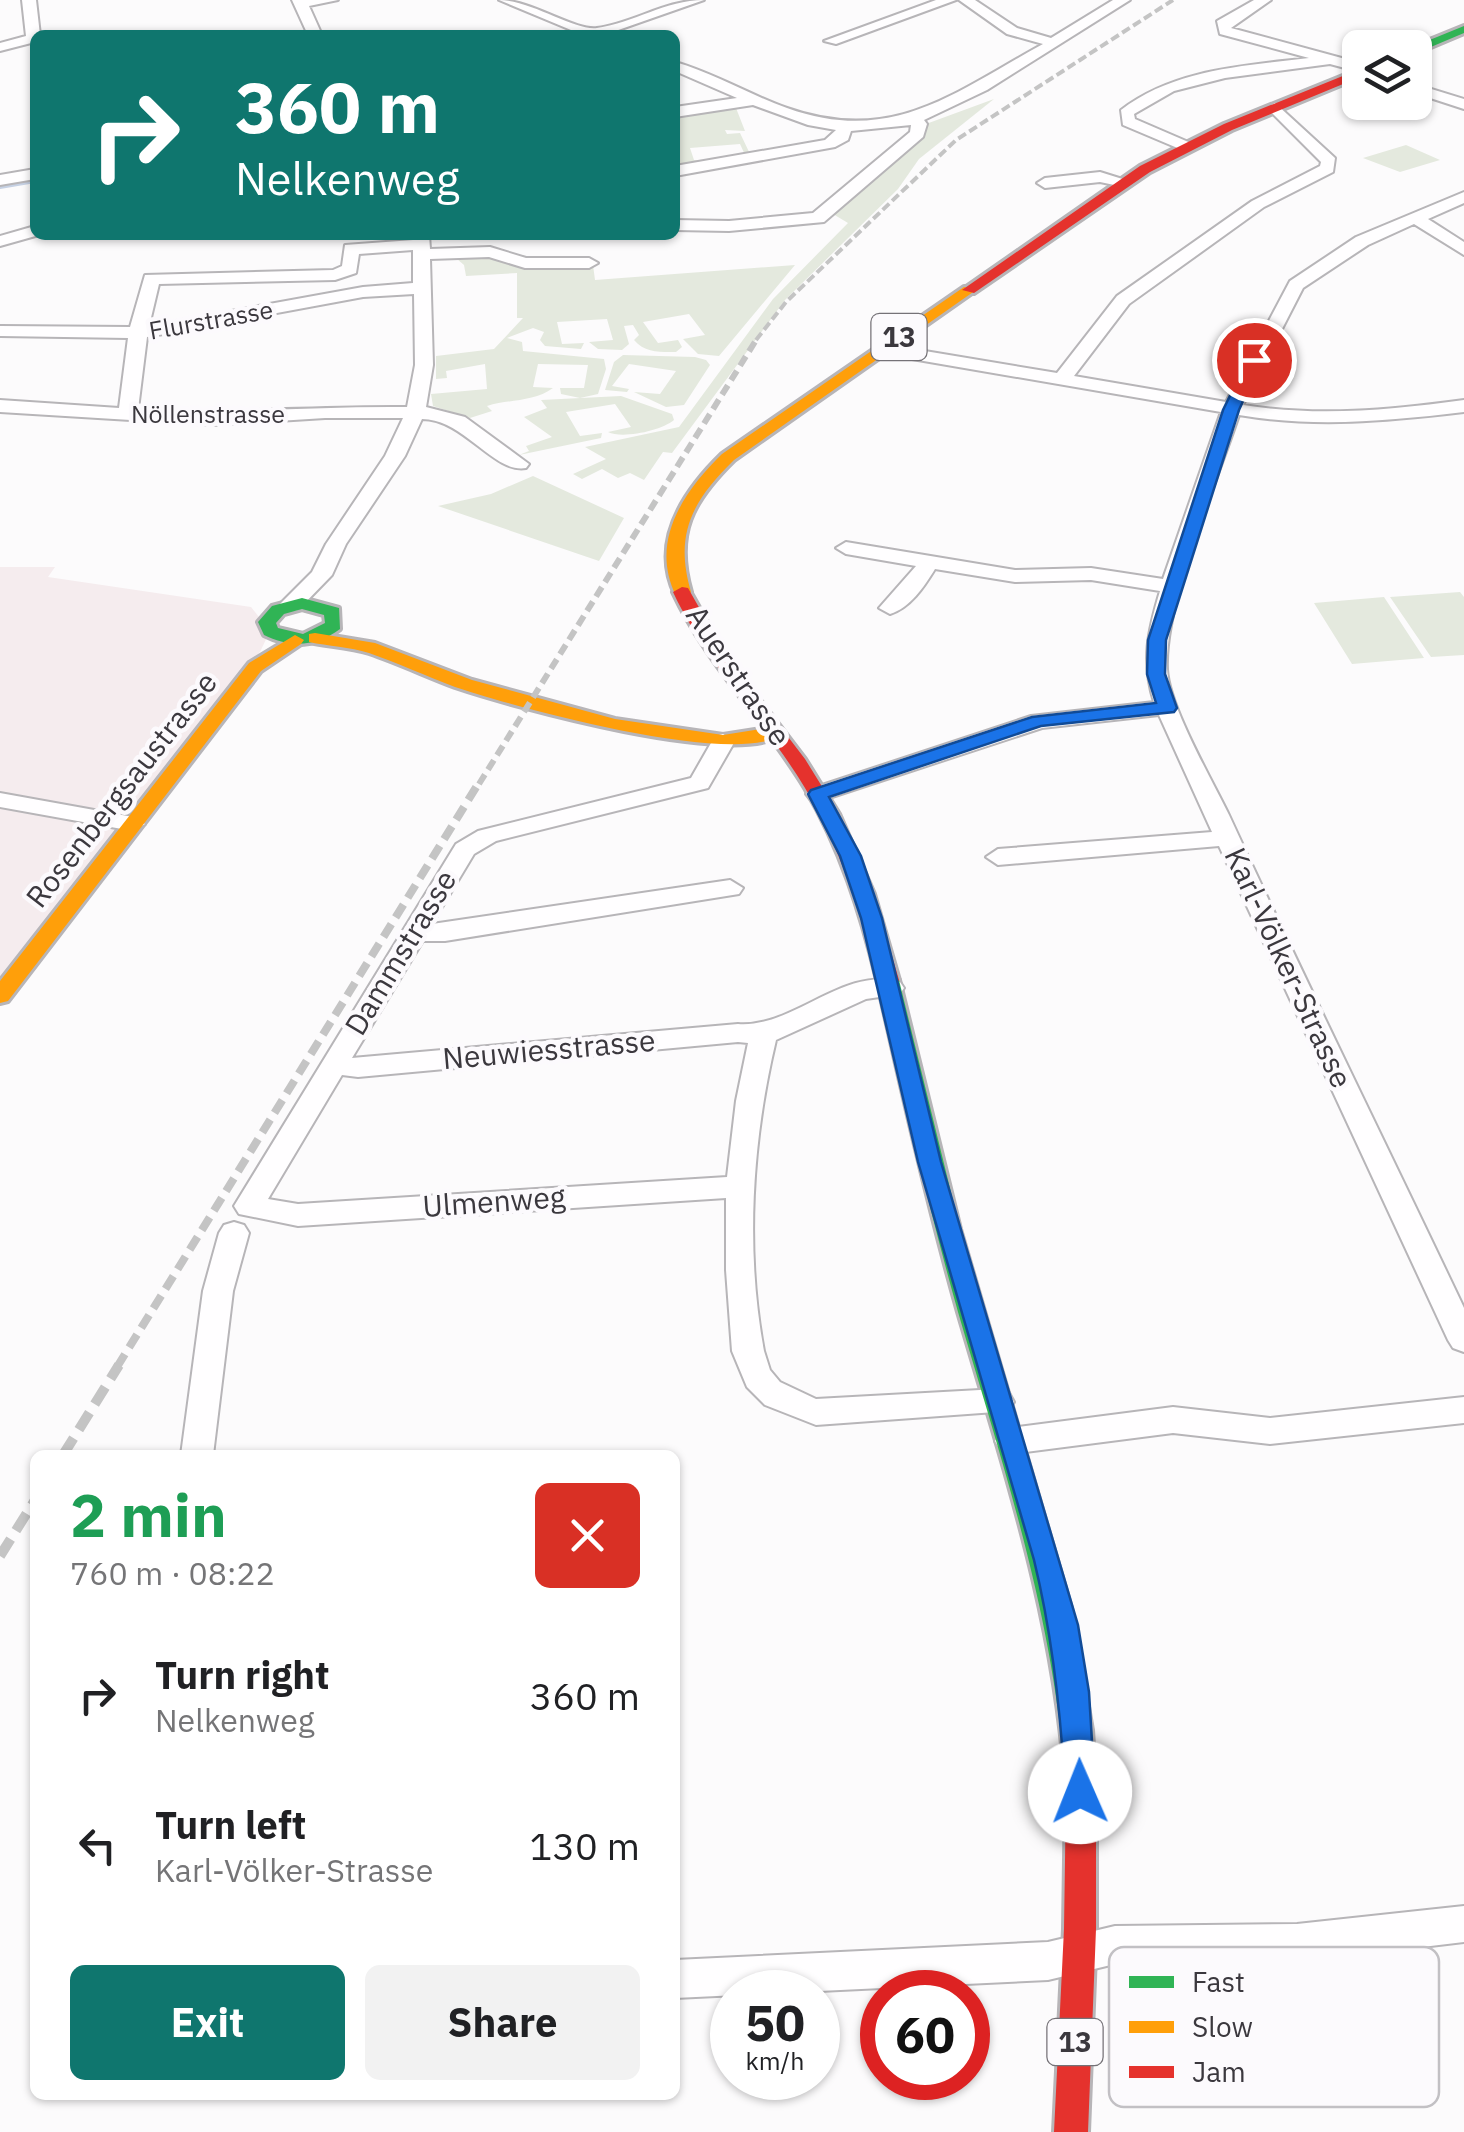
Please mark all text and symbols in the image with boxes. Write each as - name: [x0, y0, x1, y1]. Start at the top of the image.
- map controls: [1342, 30, 1432, 120]
- button: layers: [1342, 30, 1432, 120]
- text: 360 m: [235, 61, 440, 152]
- icon: right: [70, 70, 200, 200]
- text: Nelkenweg: [235, 149, 460, 207]
- street label: Flurstrasse: [146, 292, 275, 347]
- road number: 13: [872, 314, 926, 360]
- pin: [1212, 318, 1297, 403]
- icon: arrive: [1227, 333, 1282, 388]
- street label: Nöllenstrasse: [131, 397, 285, 430]
- street label: Auerstrasse: [678, 597, 800, 753]
- street label: Rosenbergsaustrasse: [17, 663, 225, 915]
- street label: Karl-Völker-Strasse: [1217, 841, 1362, 1094]
- street label: Dammstrasse: [335, 863, 464, 1042]
- street label: Neuwiesstrasse: [441, 1020, 657, 1077]
- street label: Ulmenweg: [421, 1176, 567, 1225]
- text: 2 min: [70, 1475, 227, 1554]
- button: close: [535, 1483, 640, 1588]
- text: 760 m · 08:22: [70, 1552, 275, 1594]
- text: Turn right: [155, 1650, 330, 1699]
- icon: right: [70, 1668, 125, 1723]
- text: 360 m: [529, 1671, 640, 1720]
- text: Nelkenweg: [155, 1699, 315, 1741]
- position arrow: [1028, 1740, 1132, 1844]
- text: Turn left: [155, 1800, 306, 1849]
- icon: left: [70, 1818, 125, 1873]
- text: 130 m: [529, 1821, 640, 1870]
- text: Karl-Völker-Strasse: [155, 1849, 433, 1891]
- legend: [1109, 1947, 1439, 2107]
- text: Fast: [1192, 1963, 1245, 2000]
- button: Exit: [70, 1965, 345, 2080]
- button: Share: [365, 1965, 640, 2080]
- speed limit sign: 60: [860, 1970, 990, 2100]
- text: 50: [745, 1990, 805, 2055]
- text: Slow: [1192, 2008, 1253, 2045]
- road number: 13: [1048, 2019, 1102, 2065]
- text: km/h: [746, 2044, 804, 2077]
- text: Jam: [1192, 2053, 1246, 2090]

